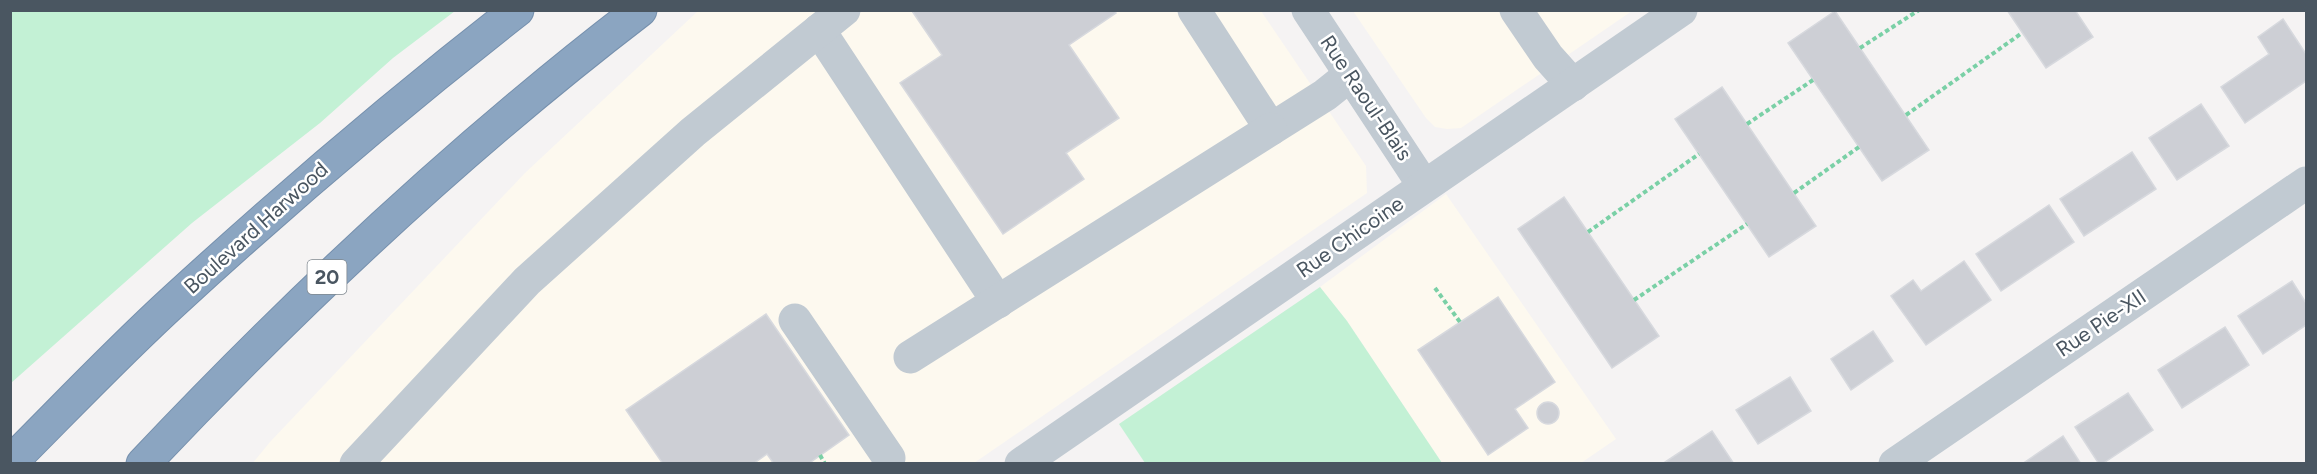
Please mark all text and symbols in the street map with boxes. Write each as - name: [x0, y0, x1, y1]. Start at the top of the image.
- street label: Rue Raoul-Blais: [1315, 30, 1417, 165]
- street label: Boulevard Harwood: [179, 156, 333, 299]
- street label: Rue Chicoine: [1291, 191, 1408, 283]
- road number: 20: [308, 260, 346, 294]
- street label: Rue Pie-XII: [2051, 283, 2150, 362]

